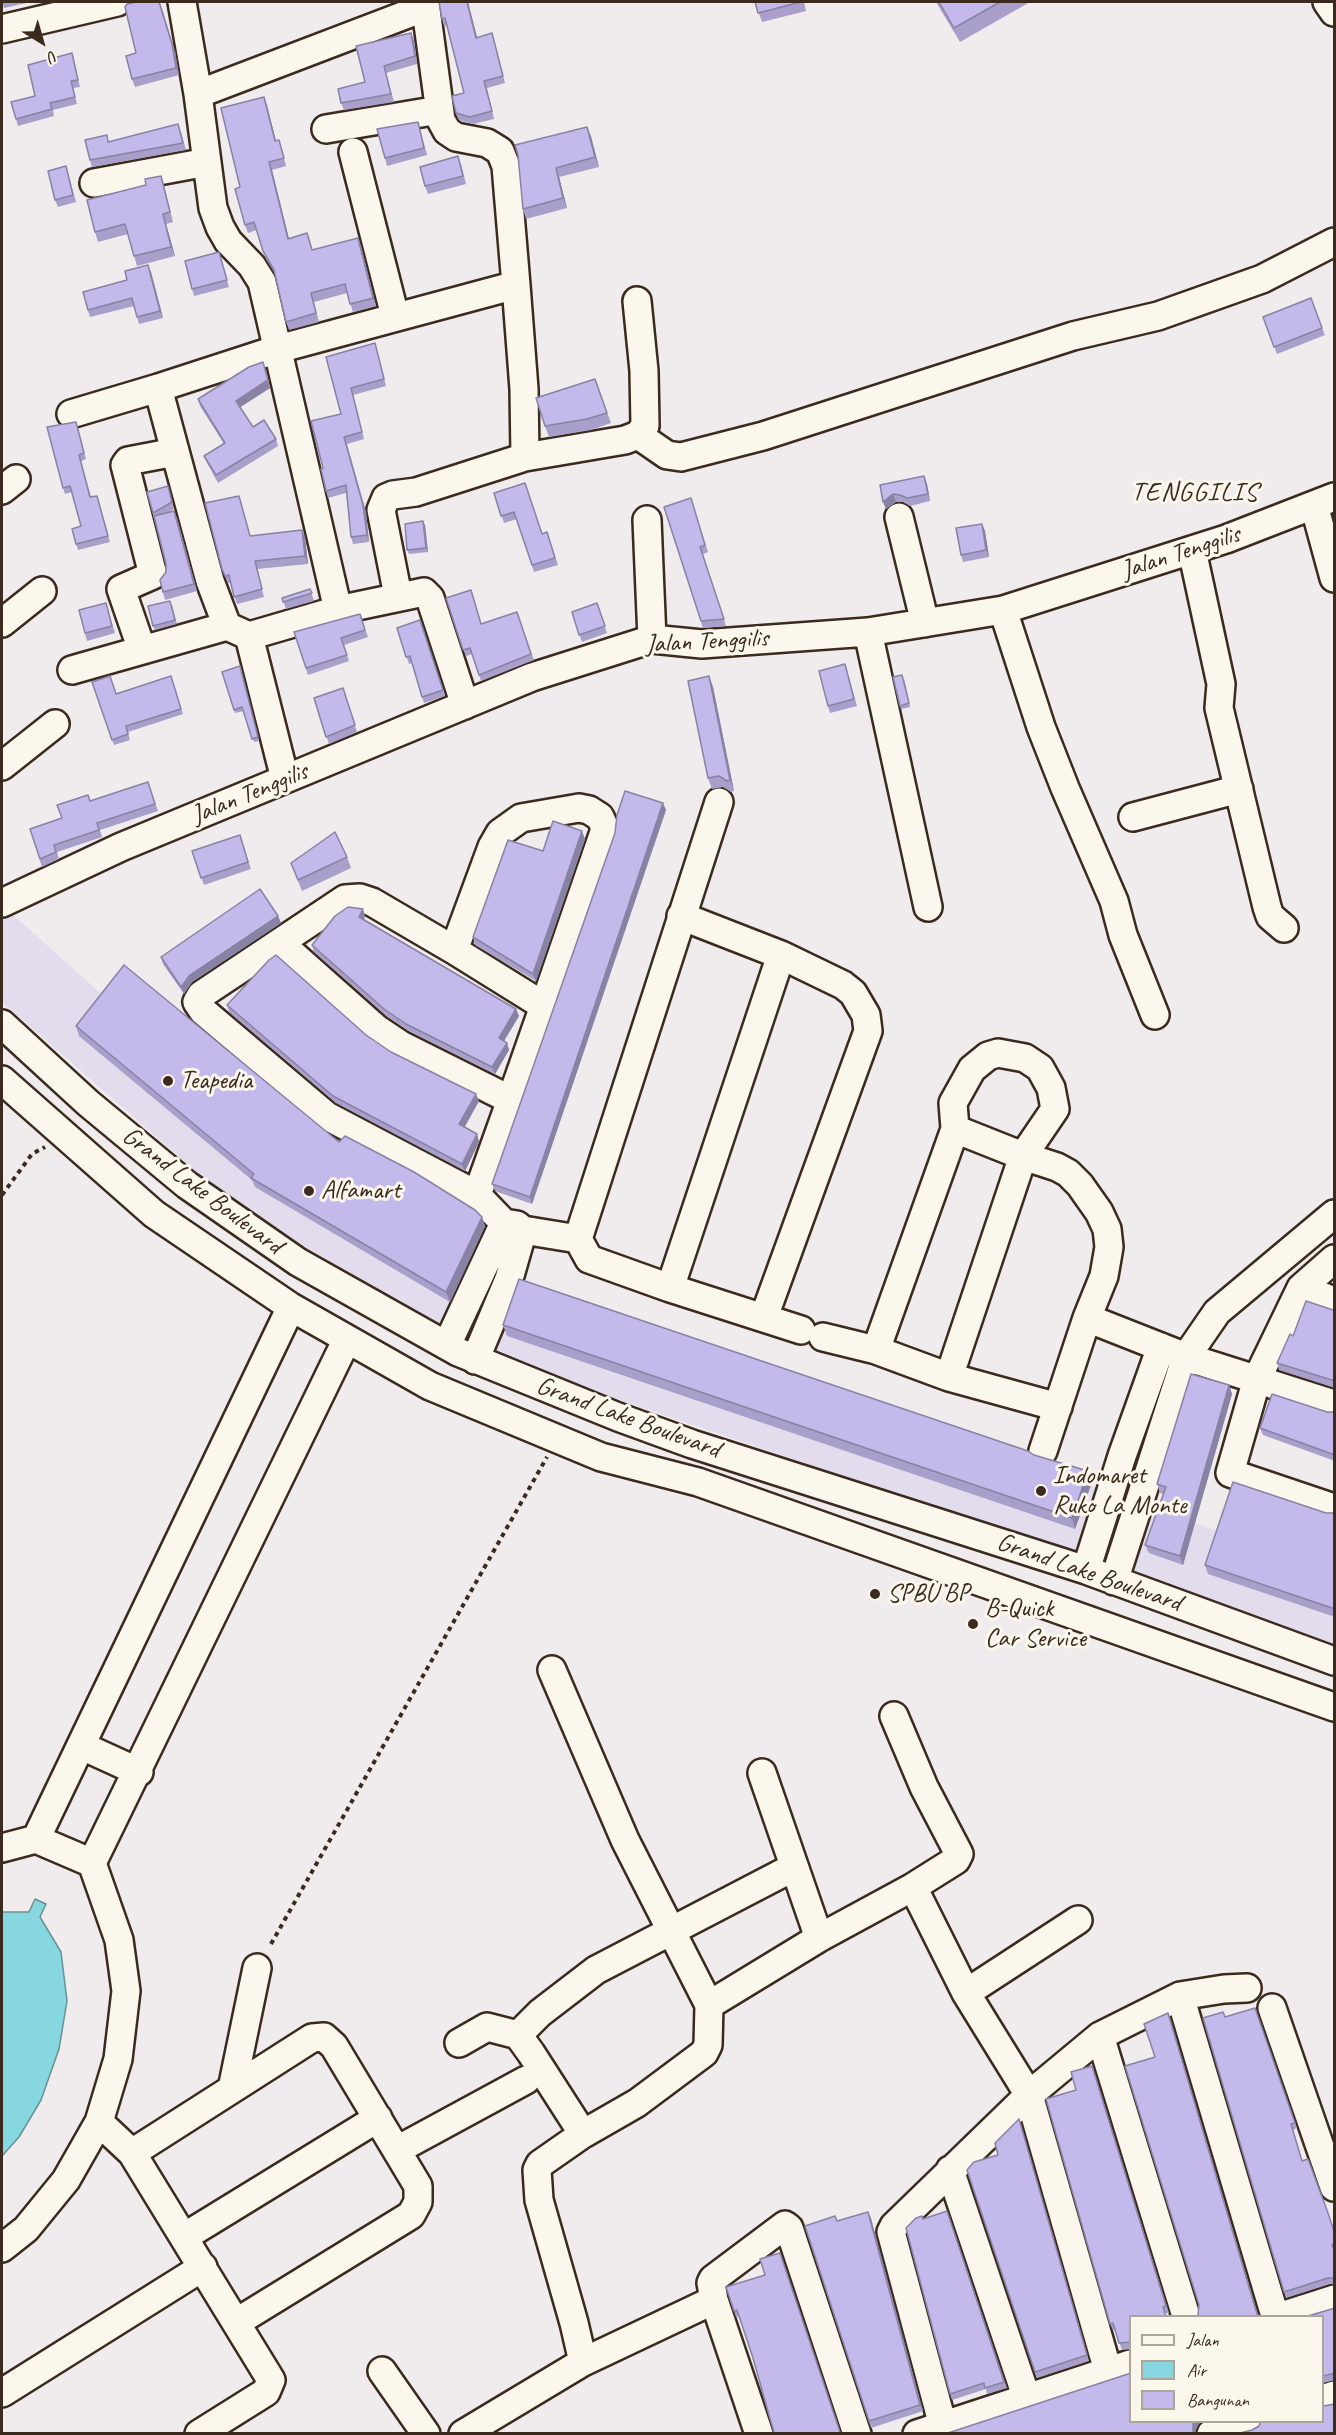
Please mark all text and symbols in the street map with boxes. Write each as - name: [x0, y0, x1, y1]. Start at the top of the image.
- north arrow: [12, 12, 72, 72]
- text: U: [44, 46, 62, 67]
- district label: TENGGILIS: [1131, 477, 1259, 509]
- street label: Jalan Tenggilis: [1118, 519, 1244, 587]
- street label: Jalan Tenggilis: [645, 623, 769, 661]
- street label: Jalan Tenggilis: [187, 756, 313, 832]
- place label: Teapedia: [180, 1065, 252, 1097]
- marker: Teapedia: [161, 1074, 175, 1088]
- street label: Grand Lake Boulevard: [116, 1121, 288, 1261]
- place label: Alfamart: [321, 1175, 400, 1207]
- marker: Alfamart: [302, 1184, 316, 1198]
- street label: Grand Lake Boulevard: [532, 1370, 724, 1466]
- place label: Indomaret Ruko La Monte: [1053, 1460, 1186, 1522]
- marker: Indomaret Ruko La Monte: [1034, 1484, 1048, 1498]
- street label: Grand Lake Boulevard: [993, 1527, 1185, 1619]
- place label: SPBU BP: [887, 1578, 969, 1610]
- marker: SPBU BP: [868, 1587, 882, 1601]
- place label: B-Quick Car Service: [985, 1593, 1086, 1654]
- marker: B-Quick Car Service: [966, 1617, 980, 1631]
- legend: [1129, 2315, 1324, 2423]
- text: Jalan: [1187, 2329, 1219, 2351]
- text: Air: [1187, 2359, 1206, 2381]
- text: Bangunan: [1187, 2389, 1249, 2411]

